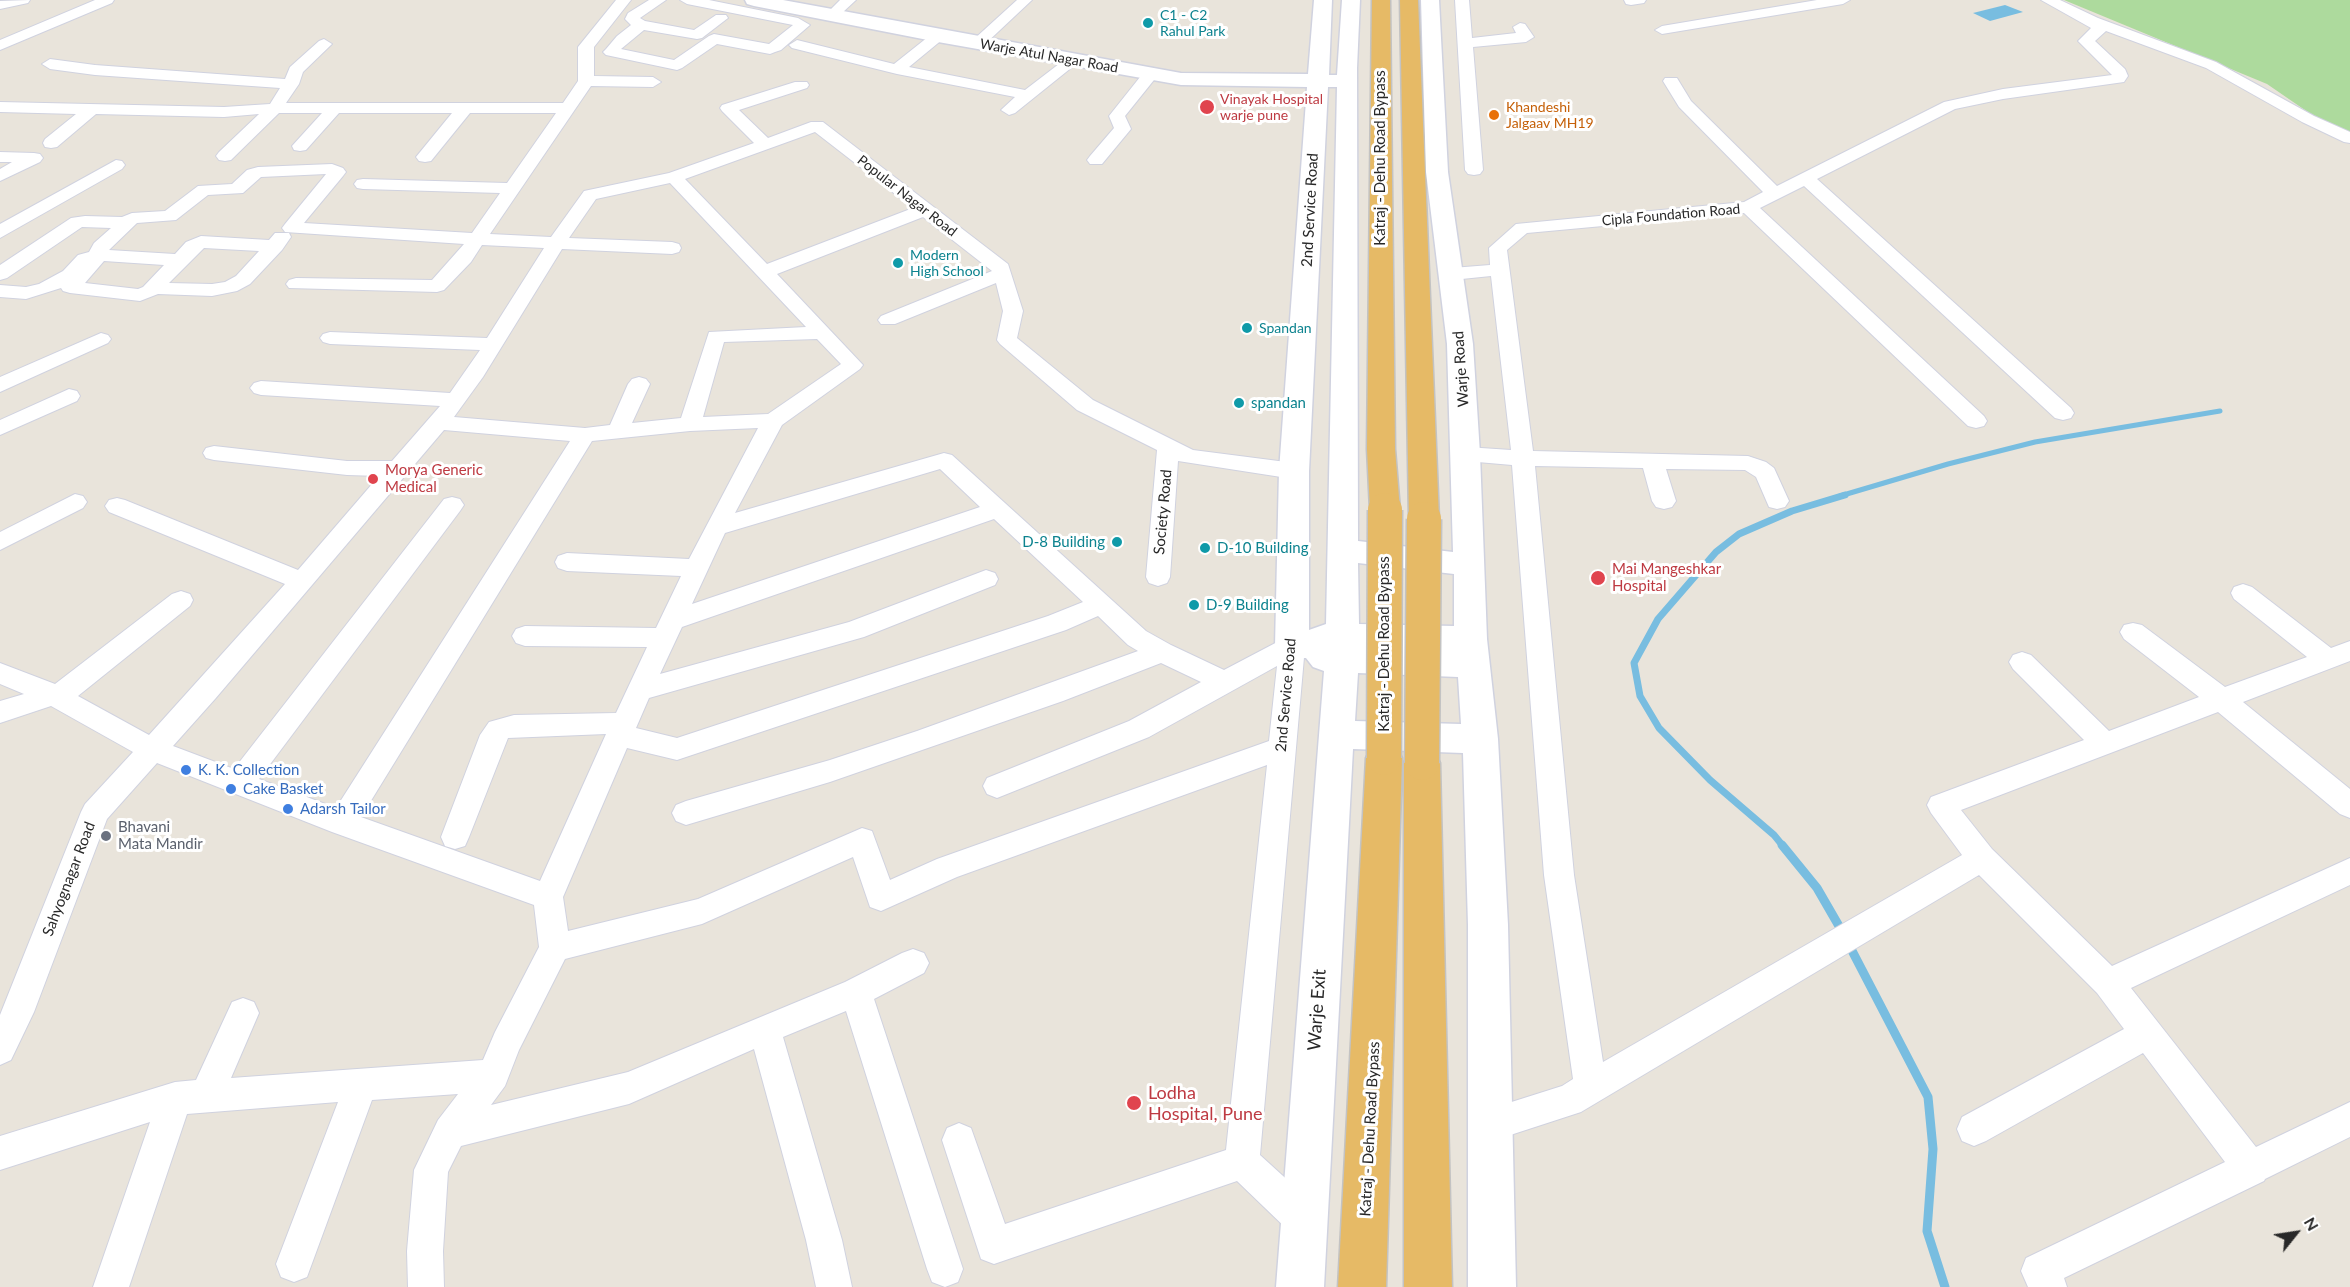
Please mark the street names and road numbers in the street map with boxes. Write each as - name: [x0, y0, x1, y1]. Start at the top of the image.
- street label: Warje Atul Nagar Road: [978, 36, 1120, 76]
- street label: Katraj - Dehu Road Bypass: [1371, 70, 1389, 246]
- street label: Popular Nagar Road: [854, 152, 960, 240]
- street label: 2nd Service Road: [1298, 153, 1322, 267]
- street label: Cipla Foundation Road: [1601, 201, 1741, 229]
- street label: Warje Road: [1449, 330, 1473, 408]
- street label: Society Road: [1150, 469, 1176, 555]
- street label: Katraj - Dehu Road Bypass: [1375, 556, 1393, 732]
- street label: 2nd Service Road: [1272, 637, 1300, 753]
- street label: Sahyognagar Road: [39, 819, 99, 939]
- street label: Warje Exit: [1303, 969, 1331, 1051]
- street label: Katraj - Dehu Road Bypass: [1356, 1041, 1384, 1217]

